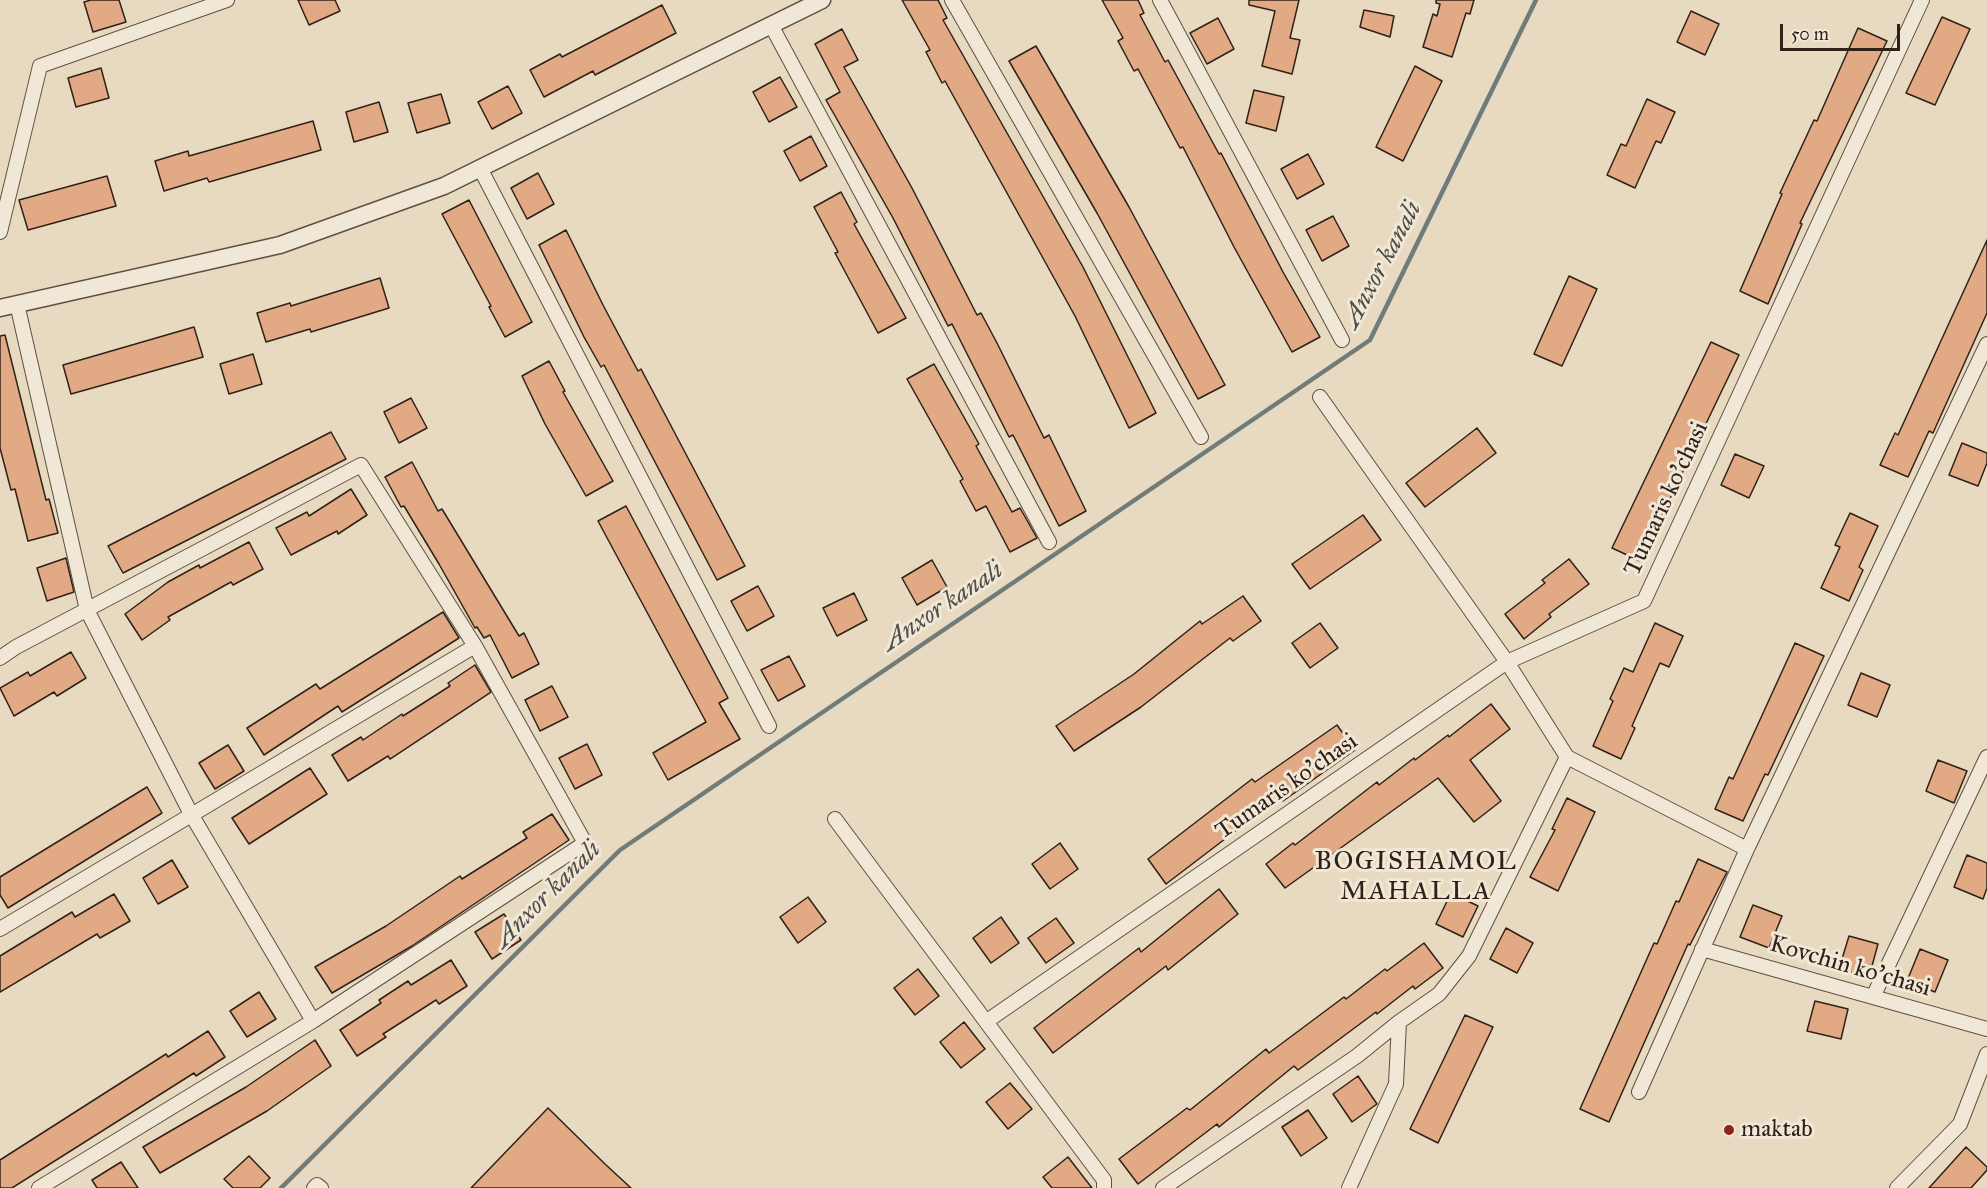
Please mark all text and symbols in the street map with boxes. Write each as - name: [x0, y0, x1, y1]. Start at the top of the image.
- scale bar: [1783, 12, 1903, 50]
- text: 50 m: [1791, 23, 1829, 45]
- water label: Anxor kanali: [1337, 196, 1429, 334]
- street label: Tumaris ko'chasi: [1619, 417, 1715, 581]
- water label: Anxor kanali: [877, 555, 1009, 659]
- street label: Tumaris ko'chasi: [1211, 727, 1363, 847]
- water label: Anxor kanali: [488, 835, 608, 955]
- district label: BOGISHAMOL MAHALLA: [1315, 847, 1517, 909]
- street label: Kovchin ko'chasi: [1766, 930, 1934, 1004]
- place label: maktab: [1741, 1116, 1813, 1144]
- marker: maktab: [1722, 1123, 1736, 1137]

